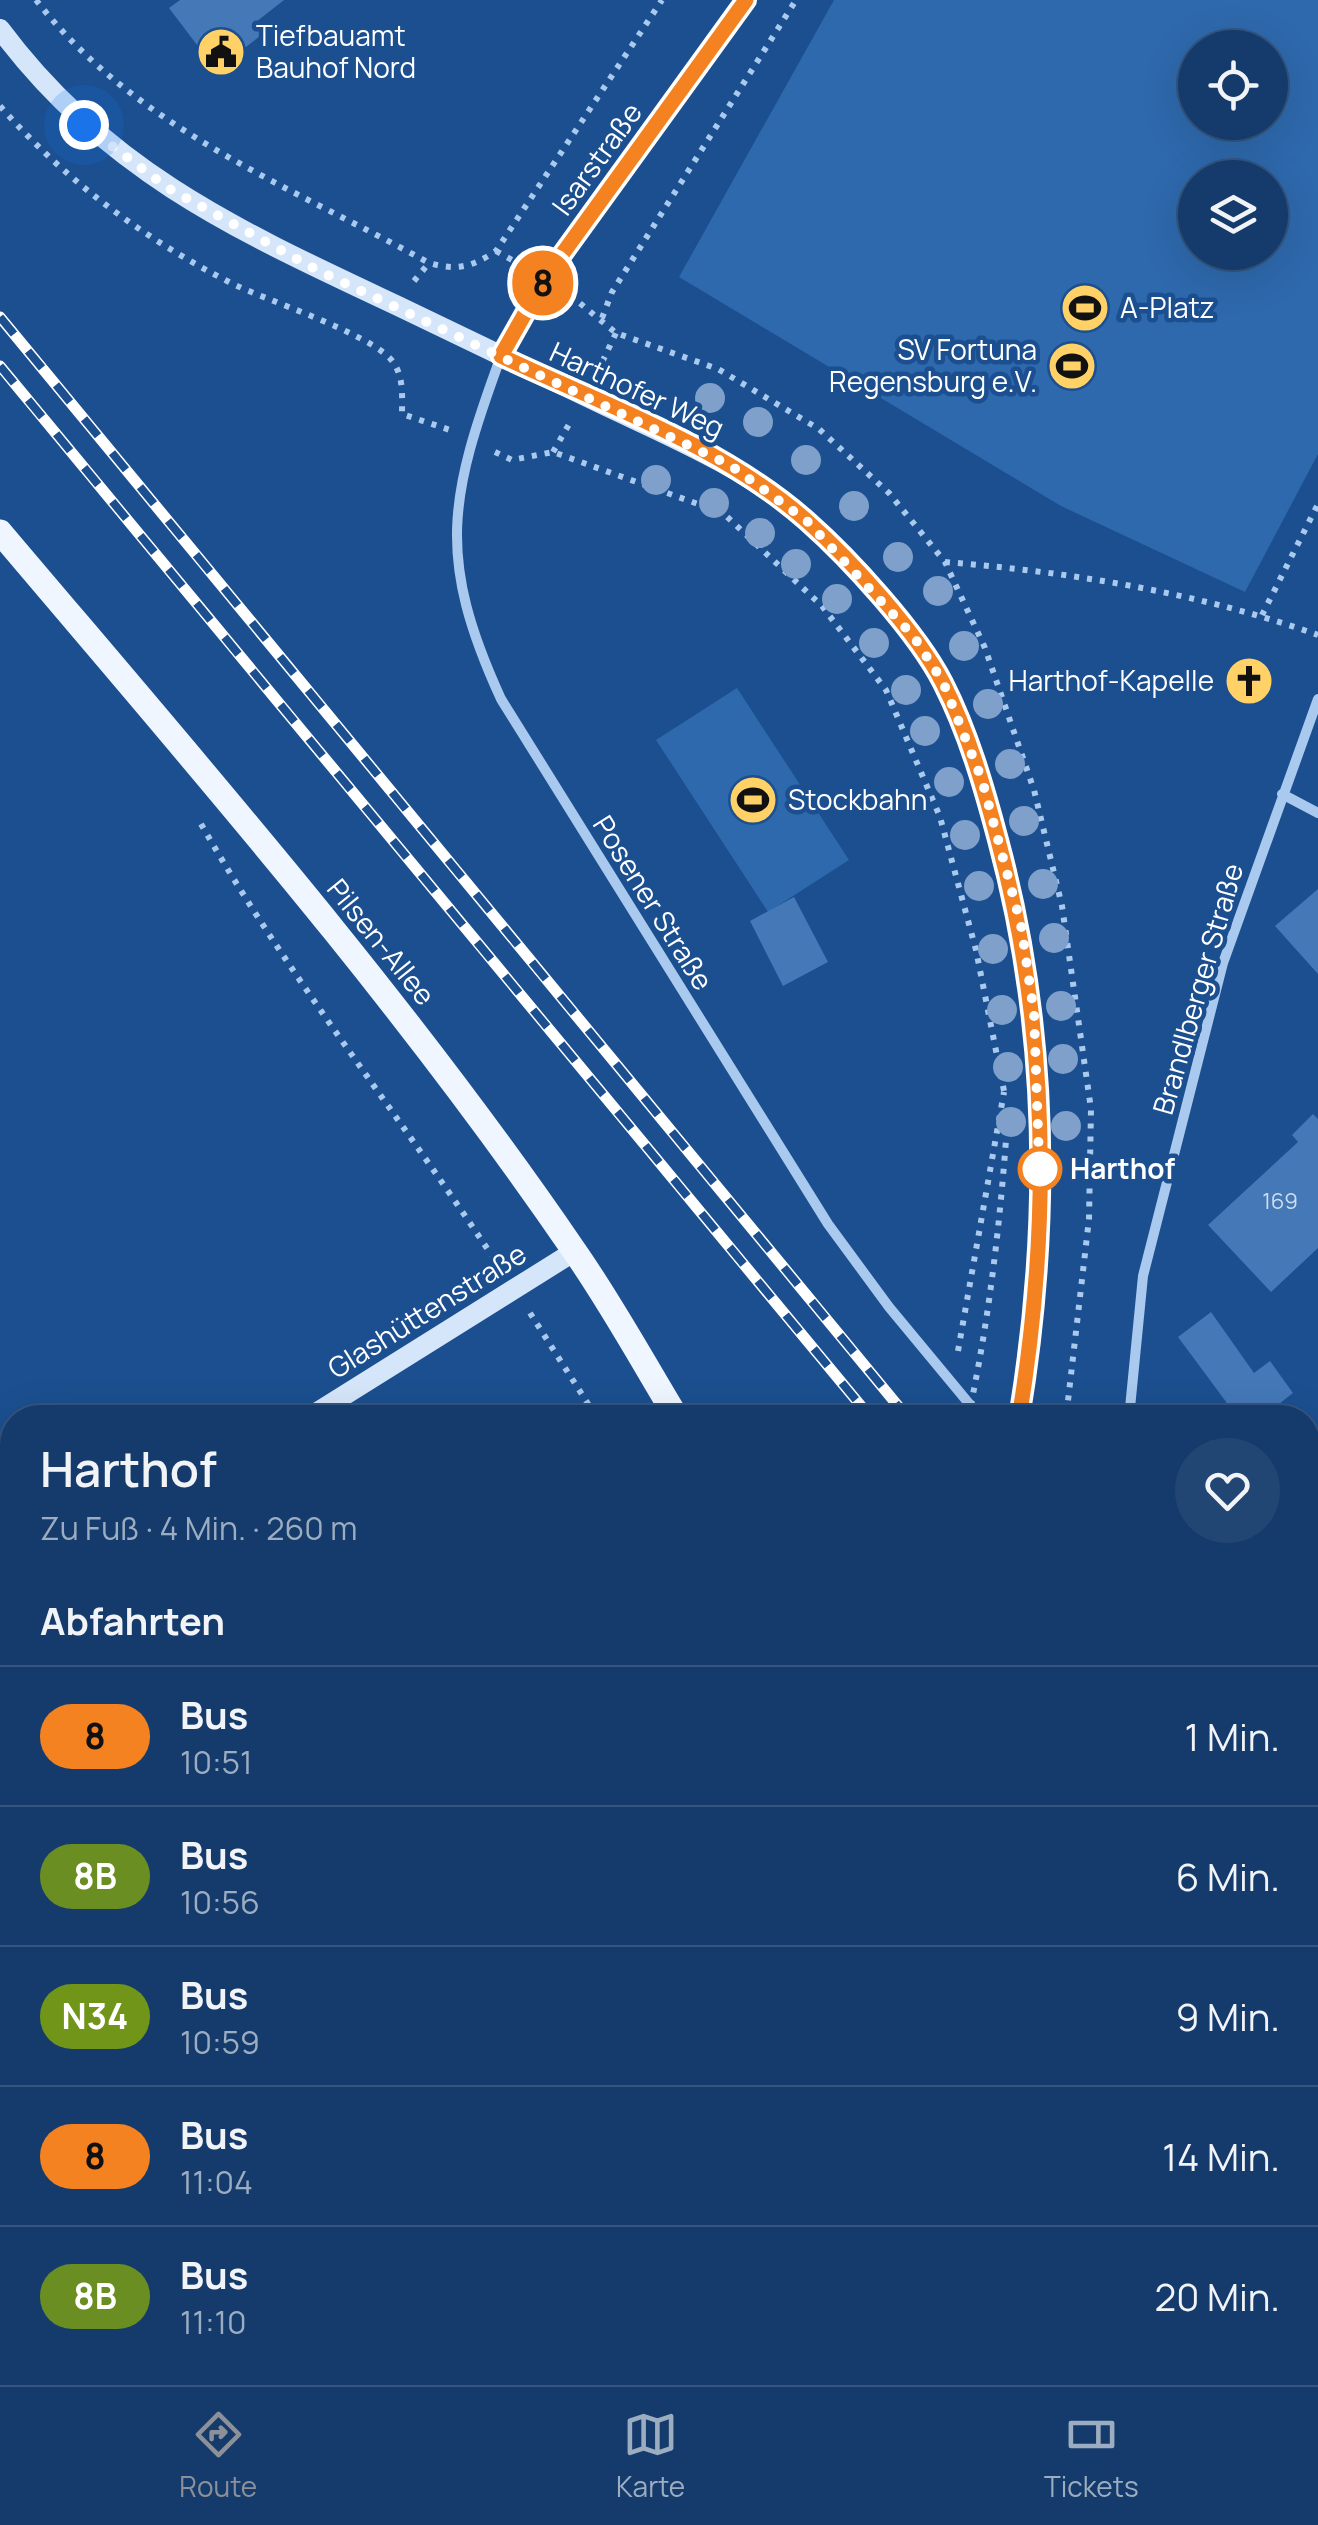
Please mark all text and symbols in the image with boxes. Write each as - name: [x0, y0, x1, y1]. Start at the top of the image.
- place label: Tiefbauamt Bauhof Nord: [256, 16, 416, 86]
- public building icon: Tiefbauamt Bauhof Nord: [195, 26, 247, 78]
- map controls: [1178, 30, 1288, 270]
- button: locate: [1178, 30, 1288, 140]
- street label: Isarstraße: [542, 94, 650, 222]
- your location: [59, 100, 109, 150]
- button: layers: [1178, 160, 1288, 270]
- line badge: 8: [510, 250, 576, 316]
- text: 8: [532, 259, 554, 307]
- sports icon: A-Platz: [1059, 282, 1111, 334]
- place label: A-Platz: [1120, 288, 1215, 326]
- place label: SV Fortuna Regensburg e.V.: [829, 330, 1037, 400]
- street label: Harthofer Weg: [544, 332, 731, 446]
- sports icon: SV Fortuna Regensburg e.V.: [1046, 340, 1098, 392]
- church icon: Harthof-Kapelle: [1223, 655, 1275, 707]
- place label: Harthof-Kapelle: [1009, 661, 1214, 699]
- sports icon: Stockbahn: [727, 774, 779, 826]
- place label: Stockbahn: [788, 780, 927, 818]
- street label: Posener Straße: [585, 808, 723, 997]
- street label: Brandlberger Straße: [1143, 859, 1251, 1119]
- street label: Pilsen-Allee: [319, 870, 444, 1012]
- marker: Harthof: [1019, 1148, 1061, 1190]
- place label: Harthof: [1070, 1149, 1175, 1187]
- house number: 169: [1262, 1186, 1298, 1216]
- street label: Glashüttenstraße: [320, 1234, 533, 1386]
- text: Harthof: [40, 1436, 217, 1501]
- button: heart: [1175, 1438, 1280, 1543]
- text: Zu Fuß · 4 Min. · 260 m: [40, 1506, 357, 1550]
- text: Abfahrten: [40, 1594, 225, 1646]
- text: Bus: [180, 1688, 248, 1740]
- text: 1 Min.: [1185, 1710, 1280, 1762]
- text: 8: [84, 1712, 106, 1760]
- text: 10:51: [180, 1740, 253, 1784]
- text: Bus: [180, 1828, 248, 1880]
- text: 6 Min.: [1176, 1850, 1280, 1902]
- text: 8B: [73, 1852, 117, 1900]
- text: 10:56: [180, 1880, 260, 1924]
- text: Bus: [180, 1968, 248, 2020]
- text: 9 Min.: [1176, 1990, 1280, 2042]
- text: N34: [62, 1992, 128, 2040]
- text: 10:59: [180, 2020, 260, 2064]
- text: Bus: [180, 2108, 248, 2160]
- text: 14 Min.: [1162, 2130, 1280, 2182]
- text: 8: [84, 2132, 106, 2180]
- text: 11:04: [180, 2160, 253, 2204]
- text: Bus: [180, 2248, 248, 2300]
- text: 20 Min.: [1155, 2270, 1280, 2322]
- text: 8B: [73, 2272, 117, 2320]
- text: 11:10: [180, 2300, 247, 2344]
- tab: Route: [179, 2407, 257, 2505]
- tab: Karte: [616, 2407, 685, 2505]
- tab: Tickets: [1044, 2407, 1139, 2505]

